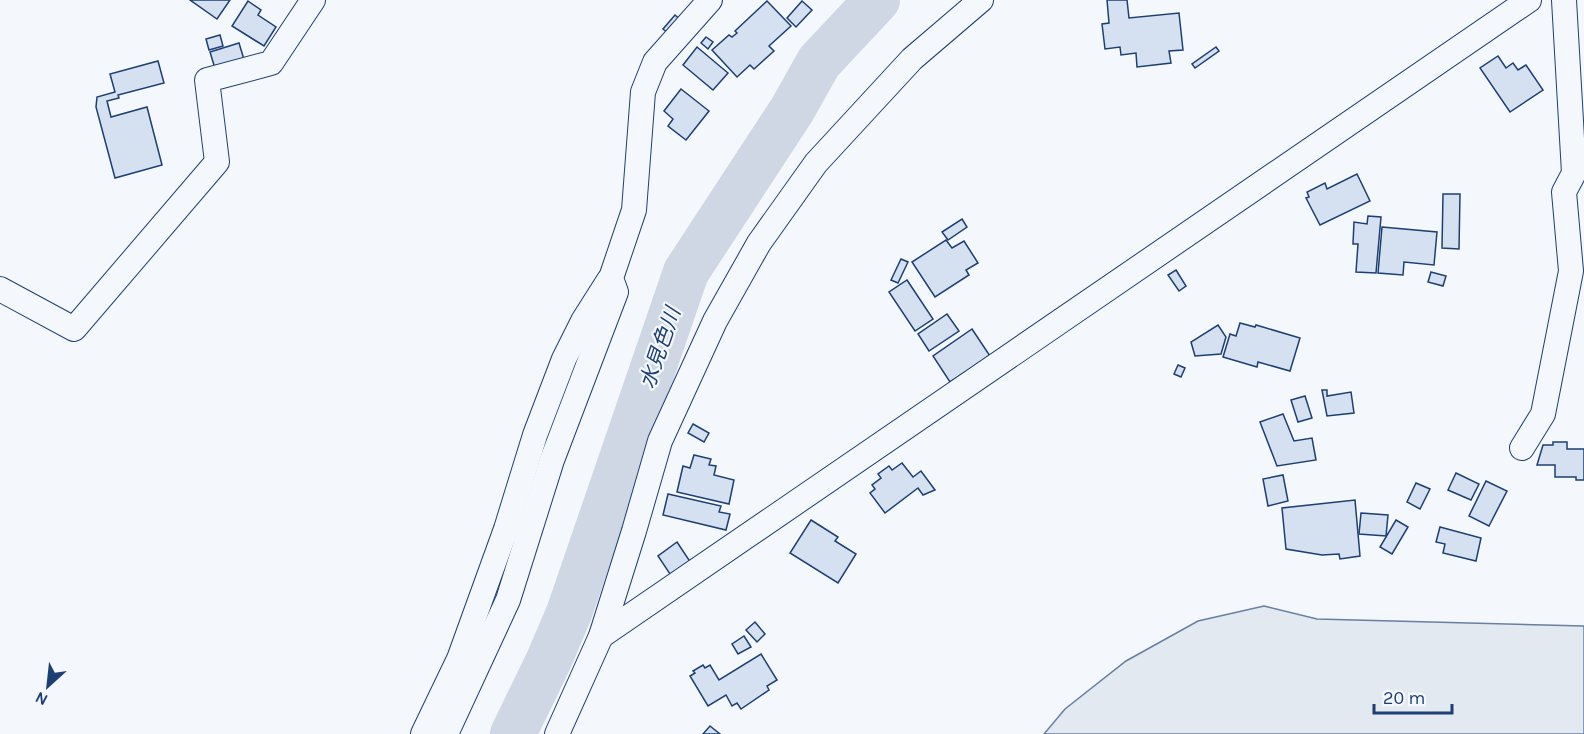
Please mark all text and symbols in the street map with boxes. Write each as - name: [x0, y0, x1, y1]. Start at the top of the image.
- water label: 水見色川: [635, 302, 686, 392]
- north arrow: [18, 656, 78, 716]
- scale bar: [1374, 677, 1452, 715]
- text: 20 m: [1383, 687, 1425, 709]
- text: N: [32, 688, 51, 710]

